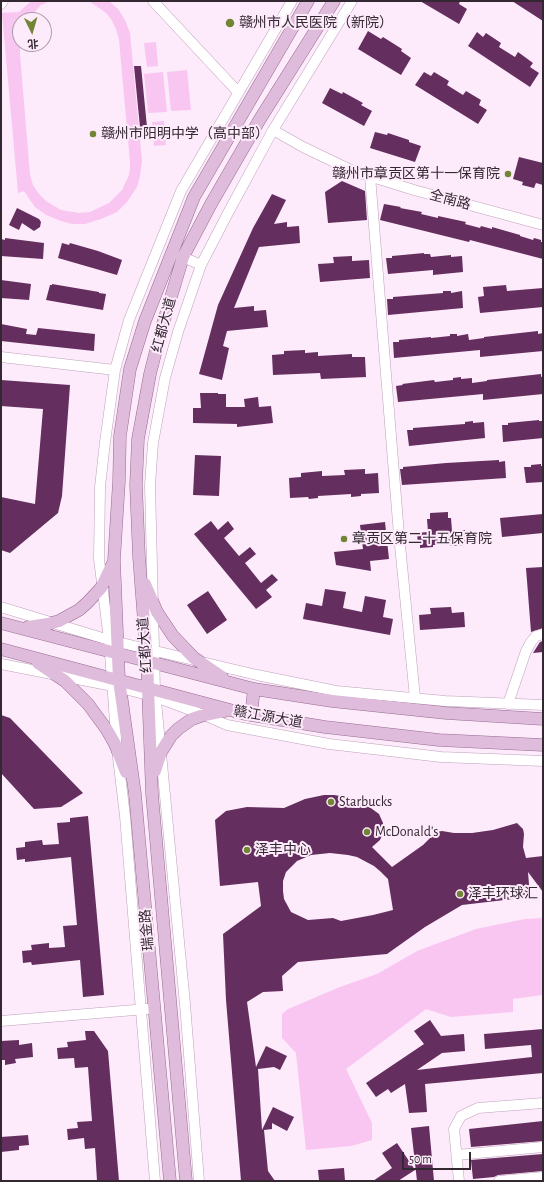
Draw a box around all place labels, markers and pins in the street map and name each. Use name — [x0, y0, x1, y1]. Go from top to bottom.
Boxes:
place label: 赣州市人民医院（新院） — [239, 15, 393, 31]
marker: 赣州市人民医院（新院） — [224, 17, 236, 29]
place label: 赣州市阳明中学（高中部） — [101, 126, 269, 142]
marker: 赣州市阳明中学（高中部） — [88, 129, 98, 139]
place label: 赣州市章贡区第十一保育院 — [332, 166, 500, 182]
marker: 赣州市章贡区第十一保育院 — [503, 169, 513, 179]
place label: 章贡区第二十五保育院 — [352, 531, 492, 547]
marker: 章贡区第二十五保育院 — [339, 534, 349, 544]
place label: Starbucks — [339, 794, 392, 810]
marker: Starbucks — [326, 797, 336, 807]
place label: McDonald's — [375, 824, 438, 840]
marker: McDonald's — [362, 827, 372, 837]
place label: 泽丰中心 — [255, 842, 311, 858]
marker: 泽丰中心 — [242, 845, 252, 855]
place label: 泽丰环球汇 — [468, 886, 538, 902]
marker: 泽丰环球汇 — [455, 889, 465, 899]

